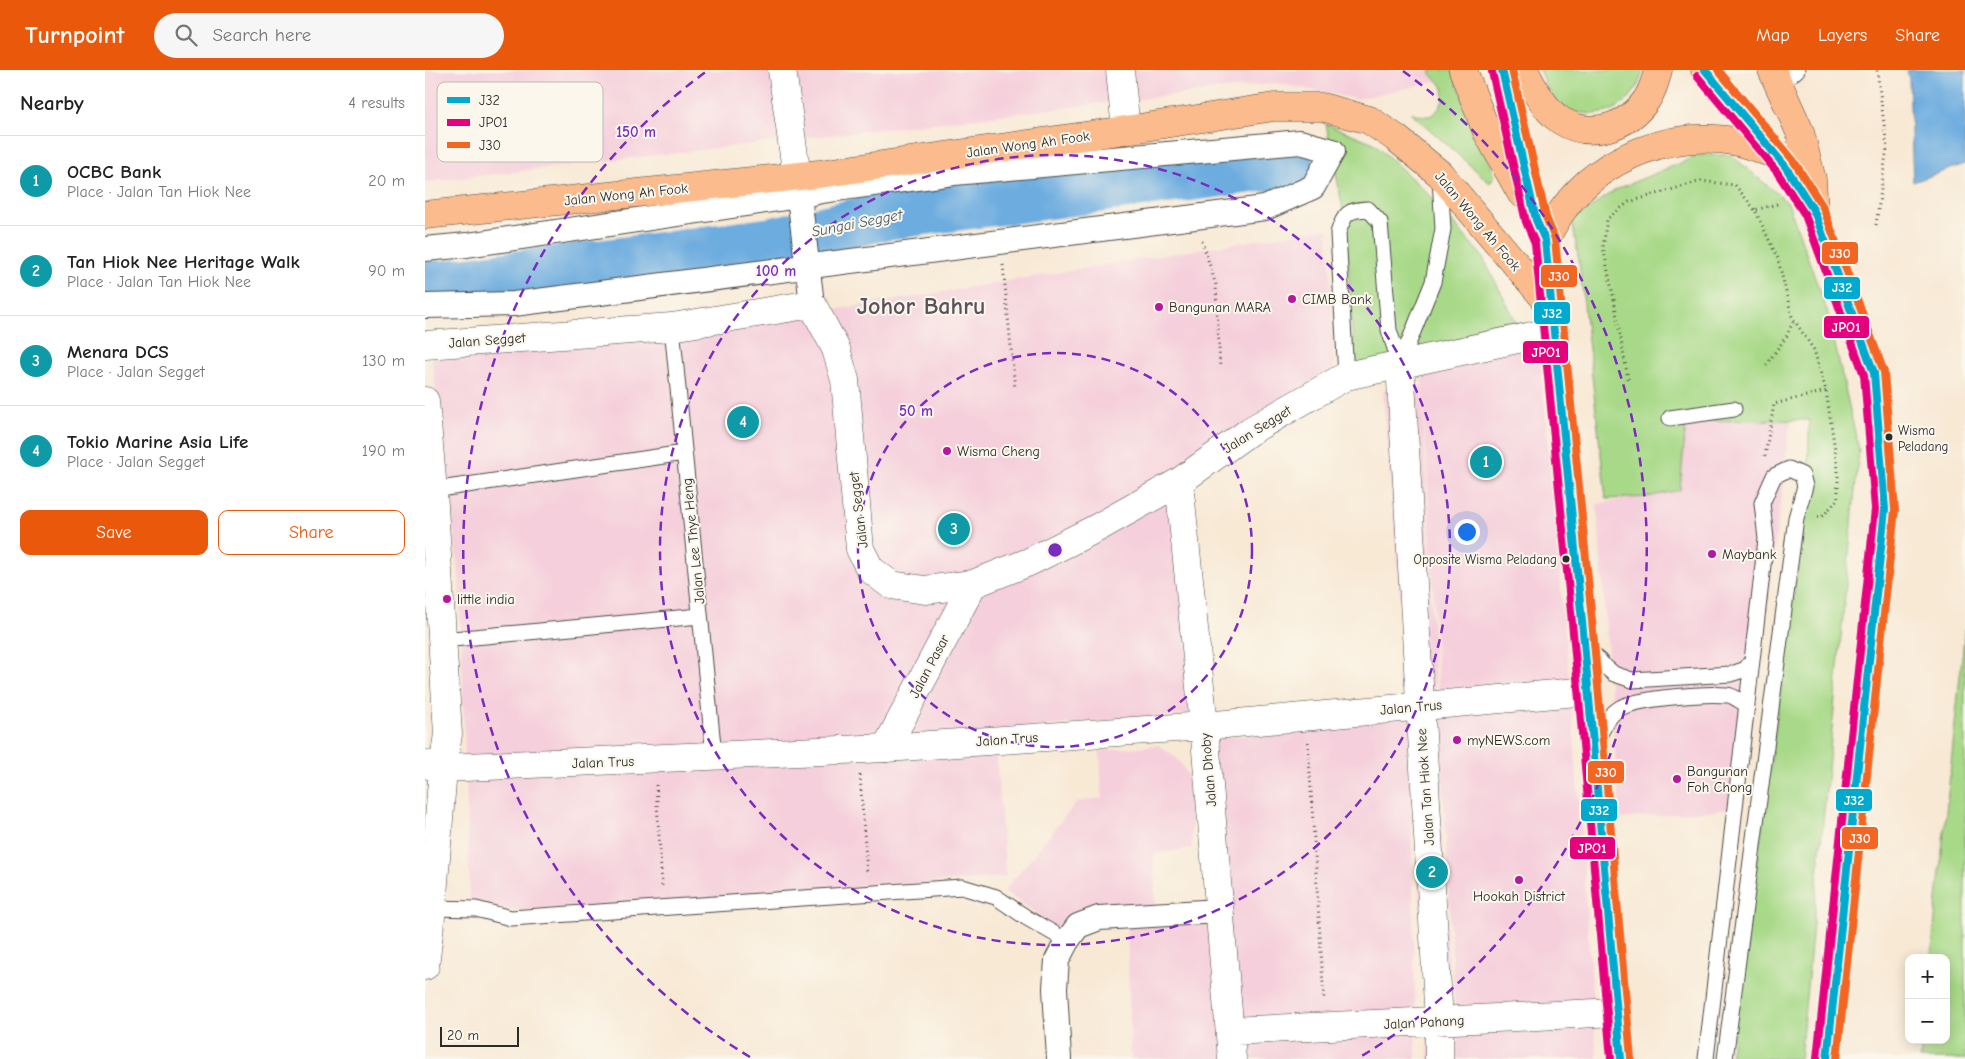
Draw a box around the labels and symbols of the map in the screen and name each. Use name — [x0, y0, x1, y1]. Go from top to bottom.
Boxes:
legend — [437, 82, 603, 162]
text: J32 — [479, 92, 500, 109]
text: JPO1 — [479, 114, 508, 131]
text: 150 m — [616, 123, 656, 141]
street label: Jalan Wong Ah Fook — [965, 127, 1091, 162]
text: J30 — [479, 137, 501, 154]
street label: Jalan Wong Ah Fook — [1431, 168, 1524, 275]
street label: Jalan Wong Ah Fook — [563, 180, 689, 209]
water label: Sungai Segget — [810, 205, 905, 241]
line badge: J30 — [1821, 241, 1859, 265]
text: J30 — [1829, 245, 1851, 262]
text: 100 m — [756, 262, 796, 280]
line badge: J30 — [1540, 264, 1578, 288]
text: J30 — [1548, 268, 1570, 285]
line badge: J32 — [1823, 276, 1861, 300]
text: J32 — [1832, 279, 1852, 296]
place label: CIMB Bank — [1302, 291, 1372, 308]
district label: Johor Bahru — [857, 292, 985, 320]
marker: CIMB Bank — [1286, 293, 1298, 305]
place label: Bangunan MARA — [1169, 299, 1271, 316]
marker: Bangunan MARA — [1153, 301, 1165, 313]
line badge: J32 — [1533, 301, 1571, 325]
text: J32 — [1542, 305, 1562, 322]
line badge: JPO1 — [1823, 315, 1870, 339]
text: JPO1 — [1832, 319, 1860, 336]
street label: Jalan Segget — [448, 329, 527, 352]
line badge: JPO1 — [1522, 340, 1569, 364]
text: JPO1 — [1532, 344, 1560, 361]
street label: Jalan Segget — [1220, 401, 1295, 457]
text: 50 m — [899, 402, 933, 420]
pin: 4 — [727, 403, 759, 441]
place label: Wisma Peladang — [1898, 423, 1948, 454]
marker: Wisma Peladang — [1884, 432, 1894, 442]
place label: Wisma Cheng — [957, 443, 1040, 460]
pin: 1 — [1470, 443, 1502, 481]
marker: Wisma Cheng — [941, 445, 953, 457]
street label: Jalan Segget — [845, 470, 872, 549]
street label: Jalan Lee Thye Heng — [678, 477, 709, 605]
pin: 3 — [938, 510, 970, 548]
your location — [1454, 519, 1480, 545]
centre of rings — [1046, 541, 1064, 559]
place label: Maybank — [1722, 546, 1777, 563]
marker: Maybank — [1706, 548, 1718, 560]
place label: Opposite Wisma Peladang — [1414, 552, 1557, 567]
marker: Opposite Wisma Peladang — [1561, 554, 1571, 564]
place label: little india — [457, 591, 515, 608]
marker: little india — [441, 593, 453, 605]
street label: Jalan Pasar — [906, 631, 953, 701]
street label: Jalan Trus — [1379, 696, 1443, 719]
street label: Jalan Tan Hiok Nee — [1413, 728, 1438, 846]
street label: Jalan Trus — [975, 729, 1039, 750]
street label: Jalan Dhoby — [1197, 732, 1220, 807]
place label: myNEWS.com — [1467, 732, 1550, 749]
marker: myNEWS.com — [1451, 734, 1463, 746]
street label: Jalan Trus — [572, 753, 635, 772]
line badge: J30 — [1587, 760, 1625, 784]
place label: Bangunan Foh Chong — [1687, 763, 1753, 796]
text: J30 — [1595, 764, 1617, 781]
marker: Bangunan Foh Chong — [1671, 773, 1683, 785]
line badge: J32 — [1835, 788, 1873, 812]
text: J32 — [1844, 792, 1864, 809]
line badge: J32 — [1580, 798, 1618, 822]
text: J32 — [1589, 802, 1609, 819]
line badge: J30 — [1841, 826, 1879, 850]
text: J30 — [1849, 830, 1871, 847]
line badge: JPO1 — [1569, 836, 1616, 860]
text: JPO1 — [1578, 840, 1606, 857]
pin: 2 — [1416, 853, 1448, 891]
marker: Hookah District — [1513, 874, 1525, 886]
place label: Hookah District — [1473, 888, 1566, 905]
street label: Jalan Pahang — [1383, 1012, 1465, 1033]
scale bar — [440, 1024, 519, 1047]

